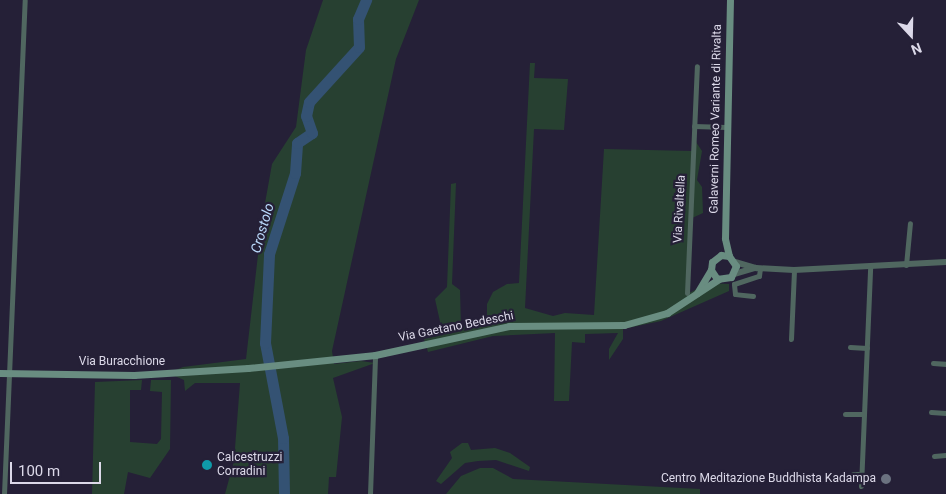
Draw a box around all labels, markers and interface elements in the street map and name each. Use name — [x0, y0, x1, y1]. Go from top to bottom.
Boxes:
north arrow — [886, 10, 936, 60]
street label: Galaverni Romeo Variante di Rivalta — [707, 24, 725, 214]
text: N — [909, 40, 924, 58]
street label: Via Rivaltella — [671, 175, 689, 243]
water label: Crostolo — [247, 201, 277, 255]
street label: Via Gaetano Bedeschi — [397, 309, 515, 345]
street label: Via Buracchione — [79, 355, 165, 369]
place label: Calcestruzzi Corradini — [217, 451, 283, 479]
scale bar — [12, 452, 104, 484]
marker: Calcestruzzi Corradini — [201, 459, 213, 471]
text: 100 m — [18, 462, 60, 480]
place label: Centro Meditazione Buddhista Kadampa — [661, 472, 876, 486]
marker: Centro Meditazione Buddhista Kadampa — [880, 473, 892, 485]

